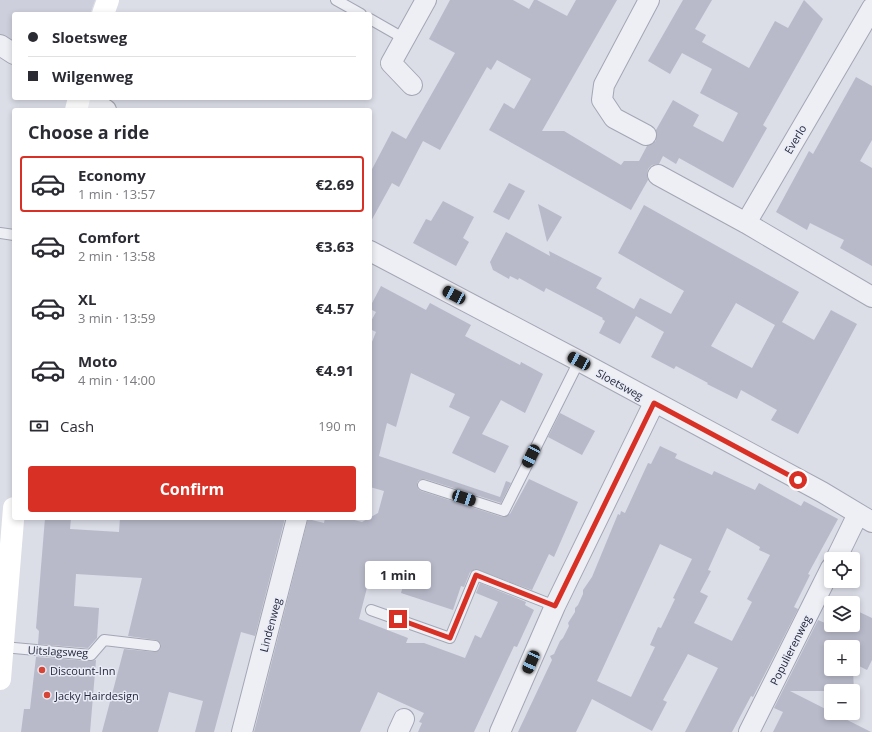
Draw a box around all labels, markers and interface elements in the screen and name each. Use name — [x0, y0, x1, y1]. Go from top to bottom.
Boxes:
text: Sloetsweg — [52, 27, 127, 47]
text: Wilgenweg — [52, 66, 133, 86]
text: Choose a ride — [28, 120, 149, 144]
street label: Everlo — [780, 121, 810, 156]
text: Economy — [78, 165, 146, 185]
icon: car — [30, 166, 66, 202]
text: €2.69 — [315, 174, 354, 194]
text: 1 min · 13:57 — [78, 185, 155, 203]
text: Comfort — [78, 227, 140, 247]
icon: car — [30, 228, 66, 264]
text: €3.63 — [315, 236, 354, 256]
text: 2 min · 13:58 — [78, 247, 155, 265]
car — [441, 284, 467, 306]
text: XL — [78, 289, 96, 309]
icon: car — [30, 290, 66, 326]
text: €4.57 — [315, 298, 354, 318]
text: 3 min · 13:59 — [78, 309, 155, 327]
car — [566, 350, 592, 372]
text: Moto — [78, 351, 117, 371]
icon: car — [30, 352, 66, 388]
text: €4.91 — [315, 360, 354, 380]
street label: Sloetsweg — [594, 365, 646, 403]
text: 4 min · 14:00 — [78, 371, 155, 389]
icon: cash — [28, 415, 50, 437]
text: Cash — [60, 416, 94, 436]
text: 190 m — [318, 417, 356, 435]
car — [520, 443, 542, 469]
button: Confirm — [28, 466, 356, 512]
route start — [789, 471, 807, 489]
car — [451, 489, 477, 507]
map controls — [824, 552, 860, 720]
button: locate — [824, 552, 860, 588]
callout: 1 min — [365, 561, 431, 589]
text: 1 min — [380, 566, 416, 584]
street label: Lindenweg — [256, 596, 284, 654]
button: layers — [824, 596, 860, 632]
route end — [389, 610, 407, 628]
street label: Populierenweg — [766, 612, 814, 688]
button: + — [824, 640, 860, 676]
street label: Uitslagsweg — [27, 642, 89, 660]
car — [521, 649, 541, 675]
place label: Discount-Inn — [50, 663, 115, 678]
marker: Discount-Inn — [37, 665, 47, 675]
button: − — [824, 684, 860, 720]
place label: Jacky Hairdesign — [54, 688, 139, 703]
marker: Jacky Hairdesign — [42, 690, 52, 700]

